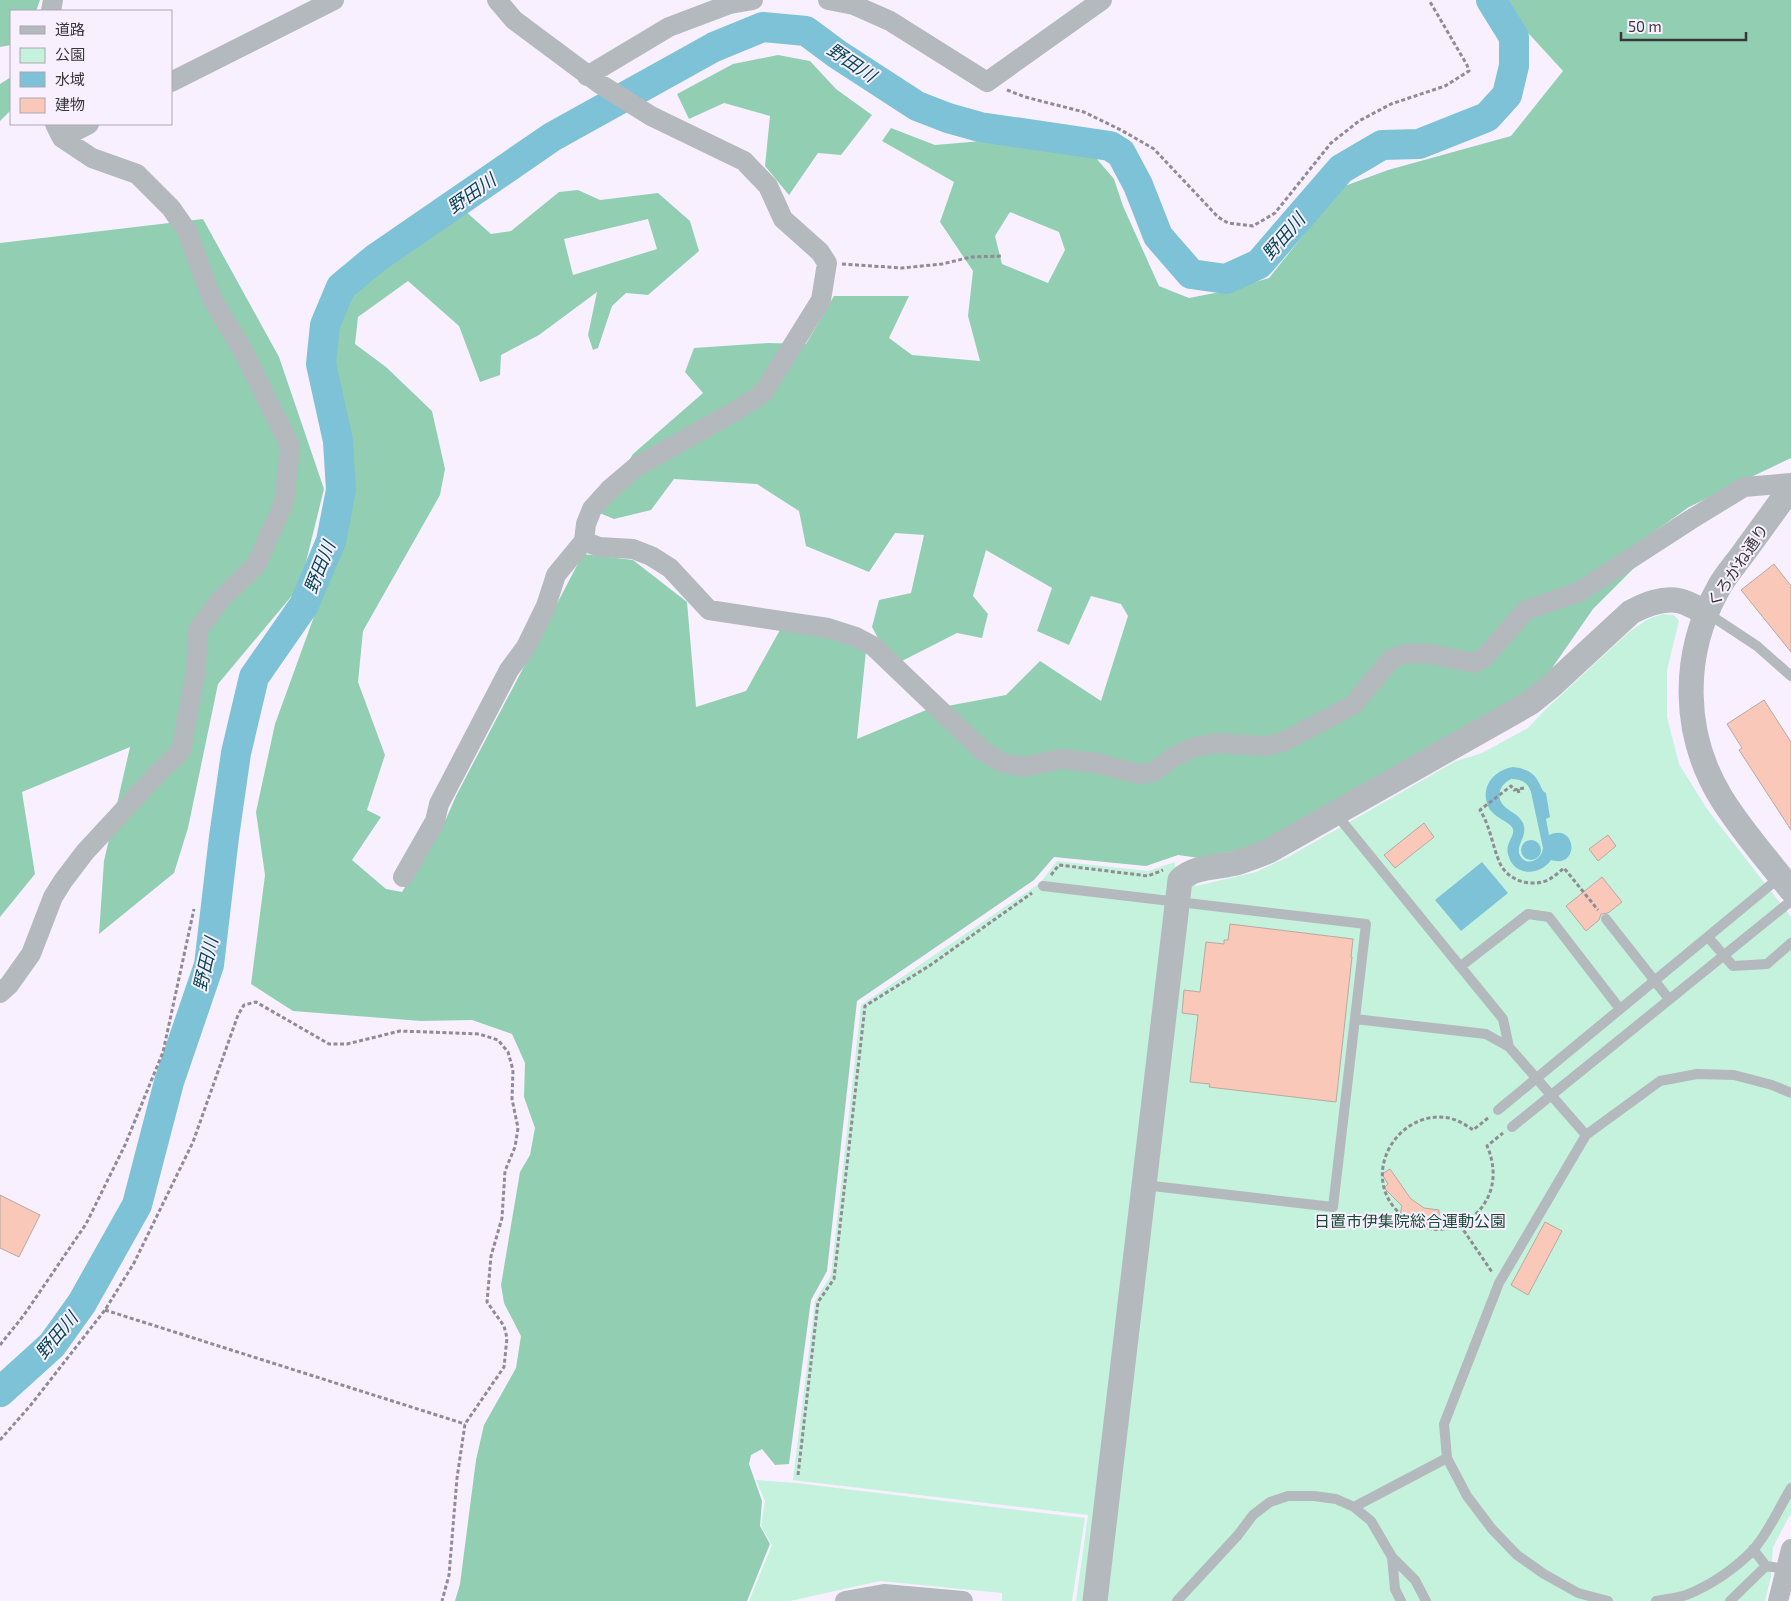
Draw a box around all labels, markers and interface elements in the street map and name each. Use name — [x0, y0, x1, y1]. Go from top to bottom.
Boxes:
legend — [10, 10, 172, 125]
scale bar — [1621, 10, 1746, 42]
text: 50 m — [1628, 17, 1662, 35]
text: 道路 — [55, 20, 85, 38]
water label: 野田川 — [823, 38, 882, 87]
text: 公園 — [55, 45, 85, 63]
text: 水域 — [55, 70, 85, 88]
text: 建物 — [55, 95, 85, 113]
water label: 野田川 — [443, 167, 501, 217]
water label: 野田川 — [1257, 207, 1310, 264]
street label: くろがね通り — [1702, 520, 1772, 610]
water label: 野田川 — [299, 536, 340, 596]
water label: 野田川 — [188, 933, 222, 993]
park label: 日置市伊集院総合運動公園 — [1314, 1211, 1506, 1230]
water label: 野田川 — [30, 1306, 83, 1363]

